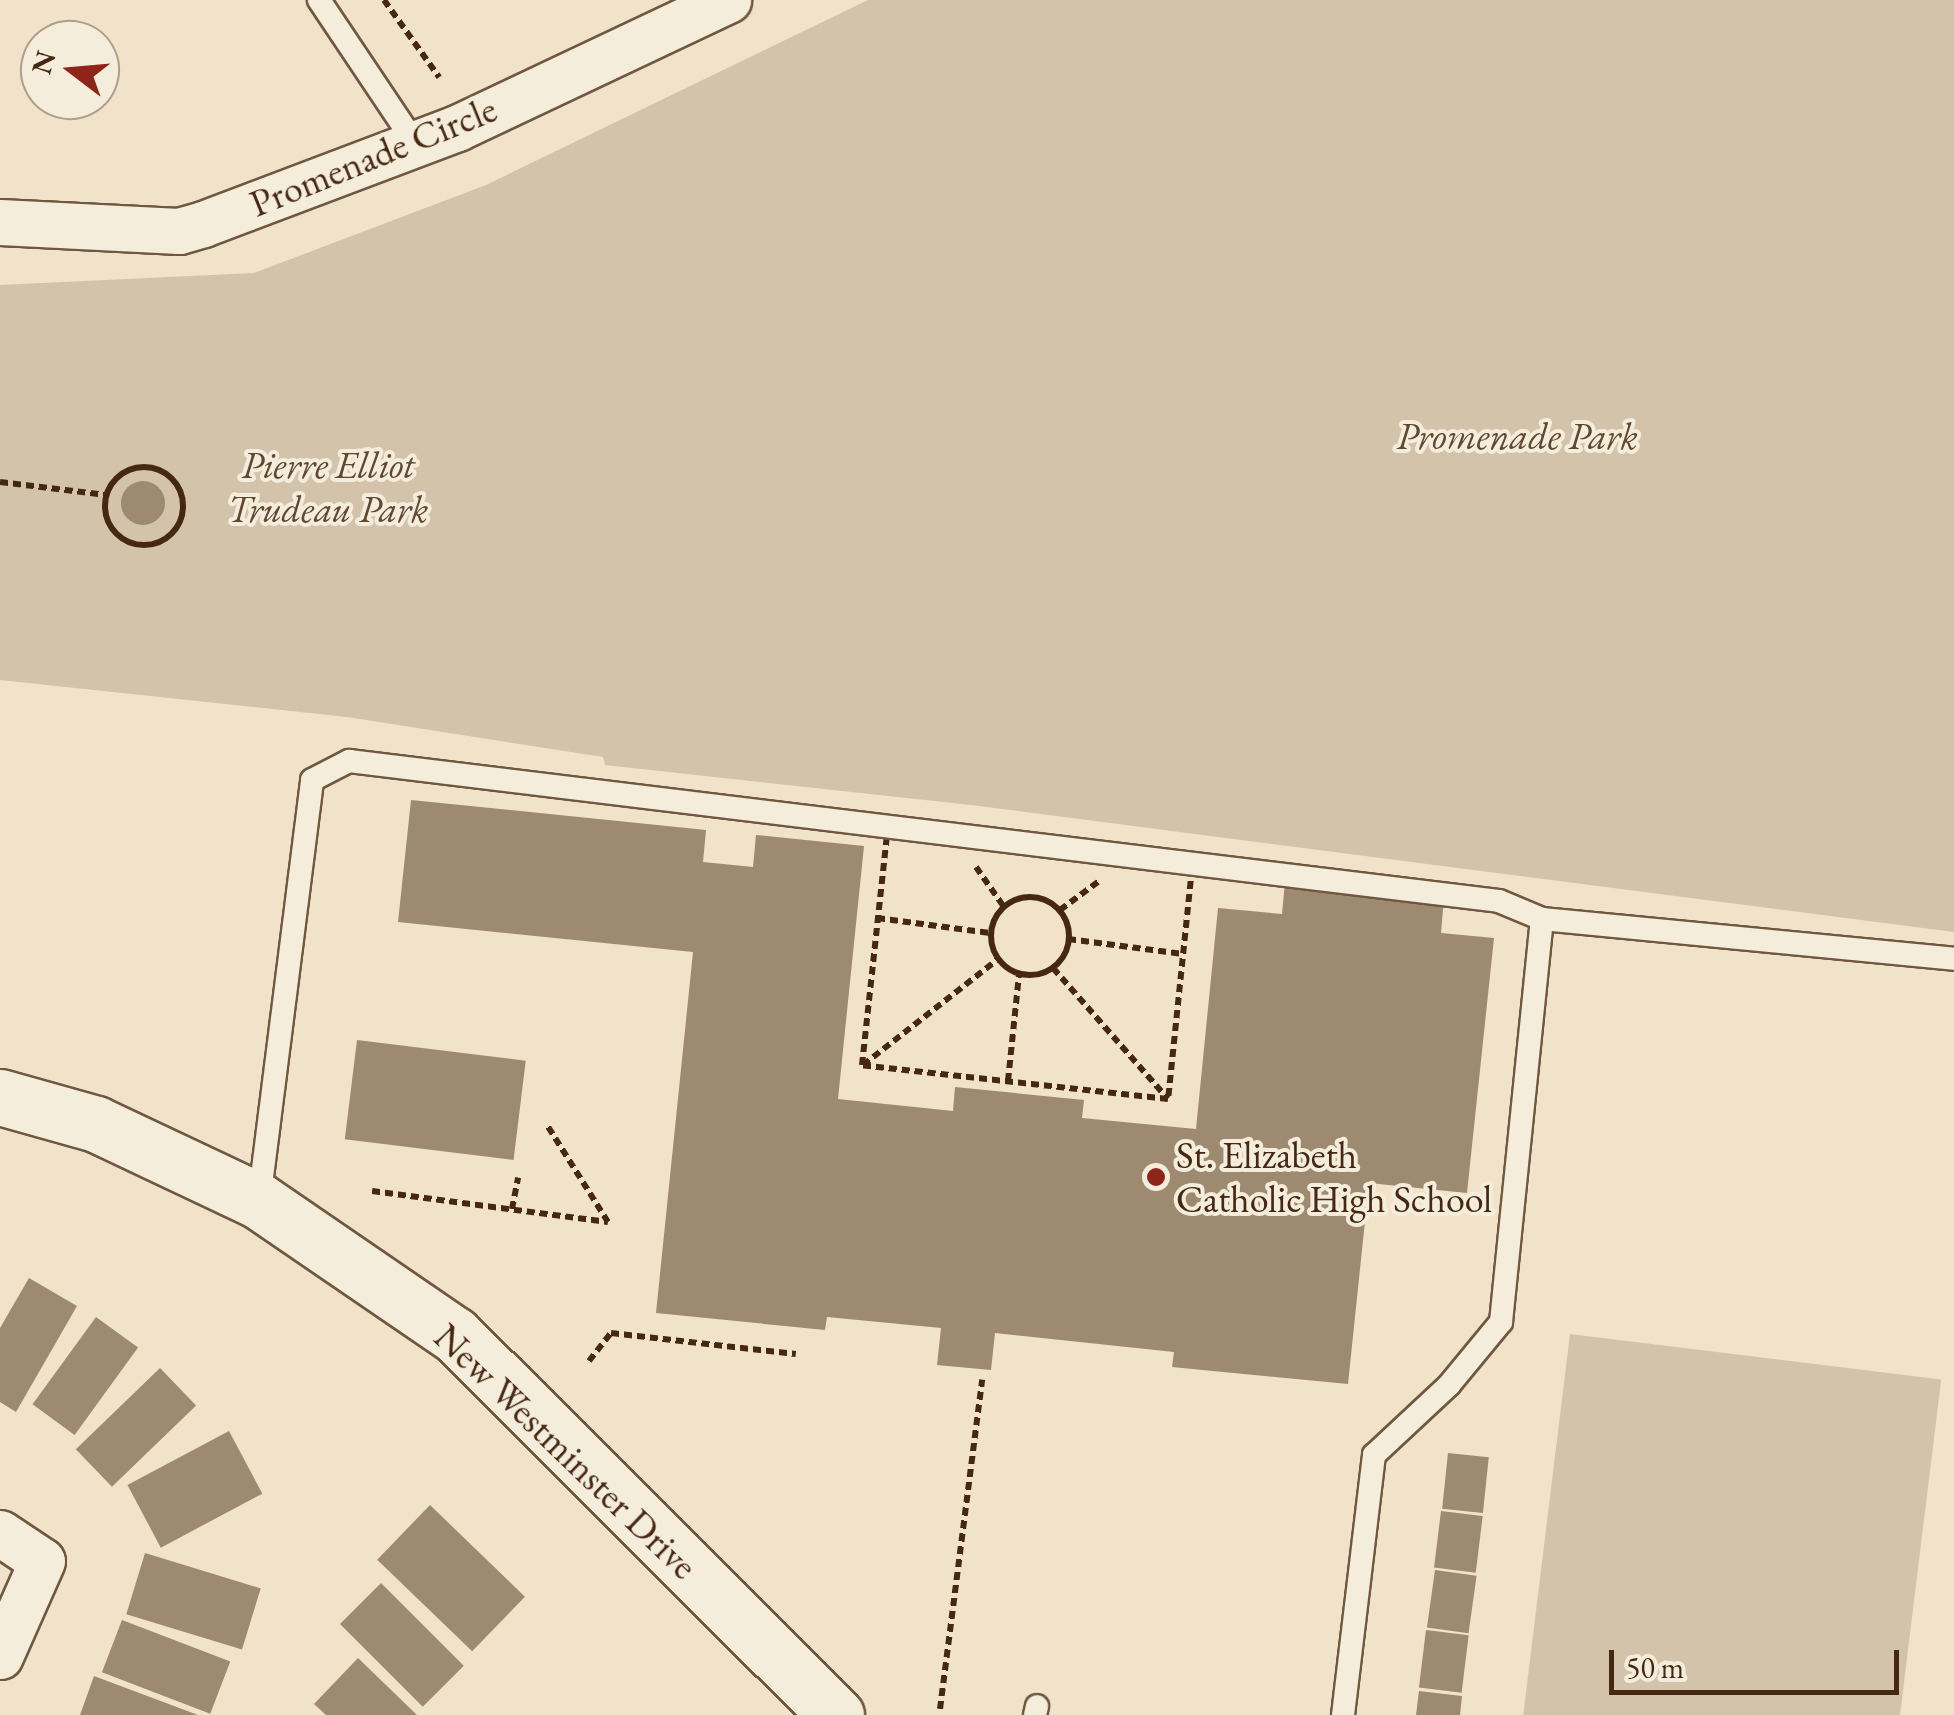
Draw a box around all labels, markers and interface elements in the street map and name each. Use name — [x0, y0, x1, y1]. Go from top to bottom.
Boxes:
north arrow — [20, 20, 120, 120]
text: N — [23, 46, 64, 78]
street label: Promenade Circle — [243, 86, 503, 226]
park label: Promenade Park — [1396, 413, 1638, 459]
park label: Pierre Elliot Trudeau Park — [228, 442, 428, 532]
place label: St. Elizabeth Catholic High School — [1176, 1132, 1492, 1222]
marker: St. Elizabeth Catholic High School — [1145, 1166, 1167, 1188]
street label: New Westminster Drive — [425, 1314, 707, 1588]
scale bar — [1614, 1630, 1904, 1692]
text: 50 m — [1626, 1648, 1684, 1687]

